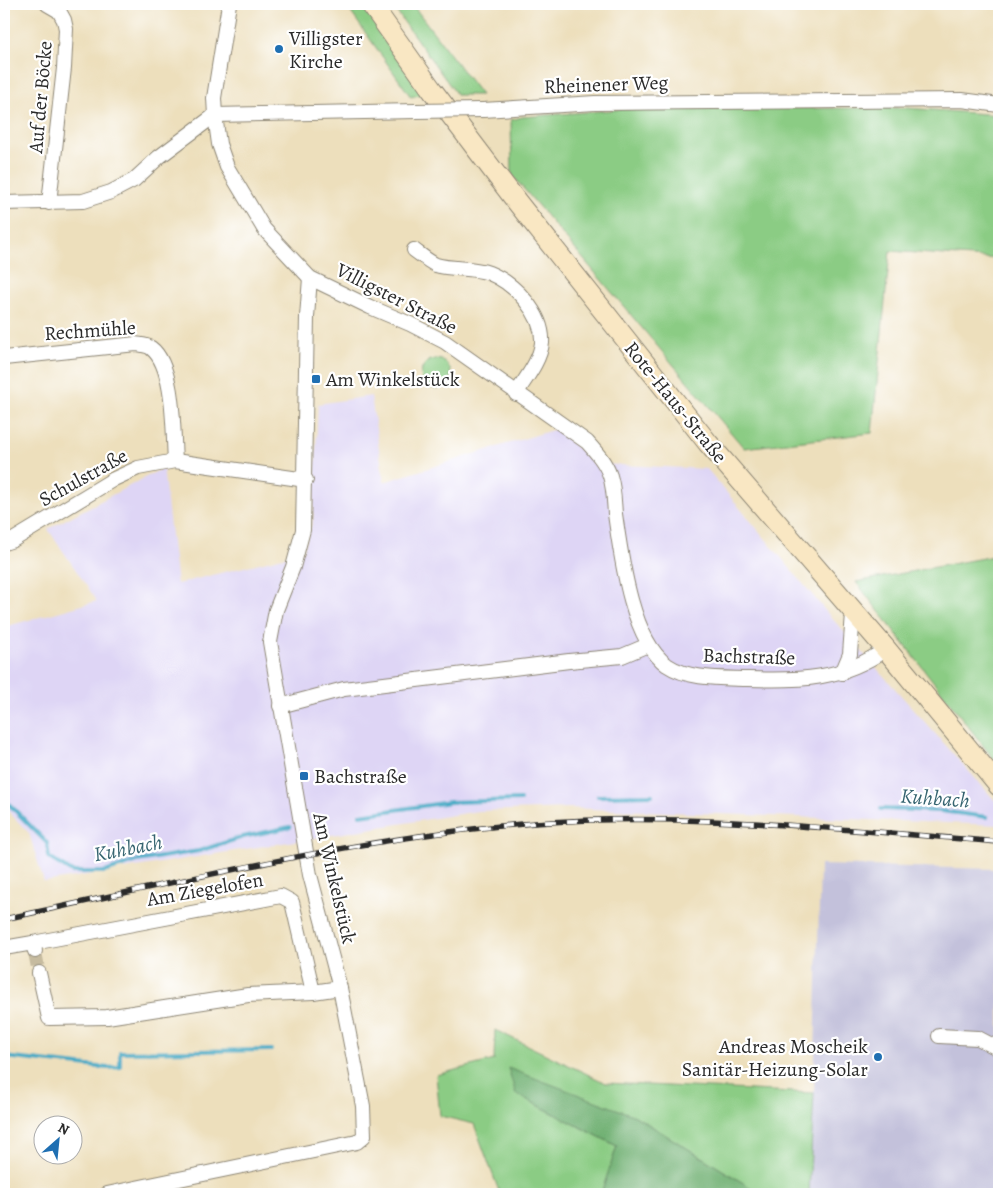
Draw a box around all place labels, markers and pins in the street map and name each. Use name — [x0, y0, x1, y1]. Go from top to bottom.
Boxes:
place label: Villigster Kirche — [288, 25, 363, 75]
marker: Villigster Kirche — [273, 43, 285, 55]
place label: Am Winkelstück — [325, 366, 460, 393]
marker: Am Winkelstück — [310, 373, 322, 385]
place label: Bachstraße — [314, 763, 407, 790]
marker: Bachstraße — [298, 770, 310, 782]
place label: Andreas Moscheik Sanitär-Heizung-Solar — [682, 1033, 868, 1083]
marker: Andreas Moscheik Sanitär-Heizung-Solar — [872, 1051, 884, 1063]

